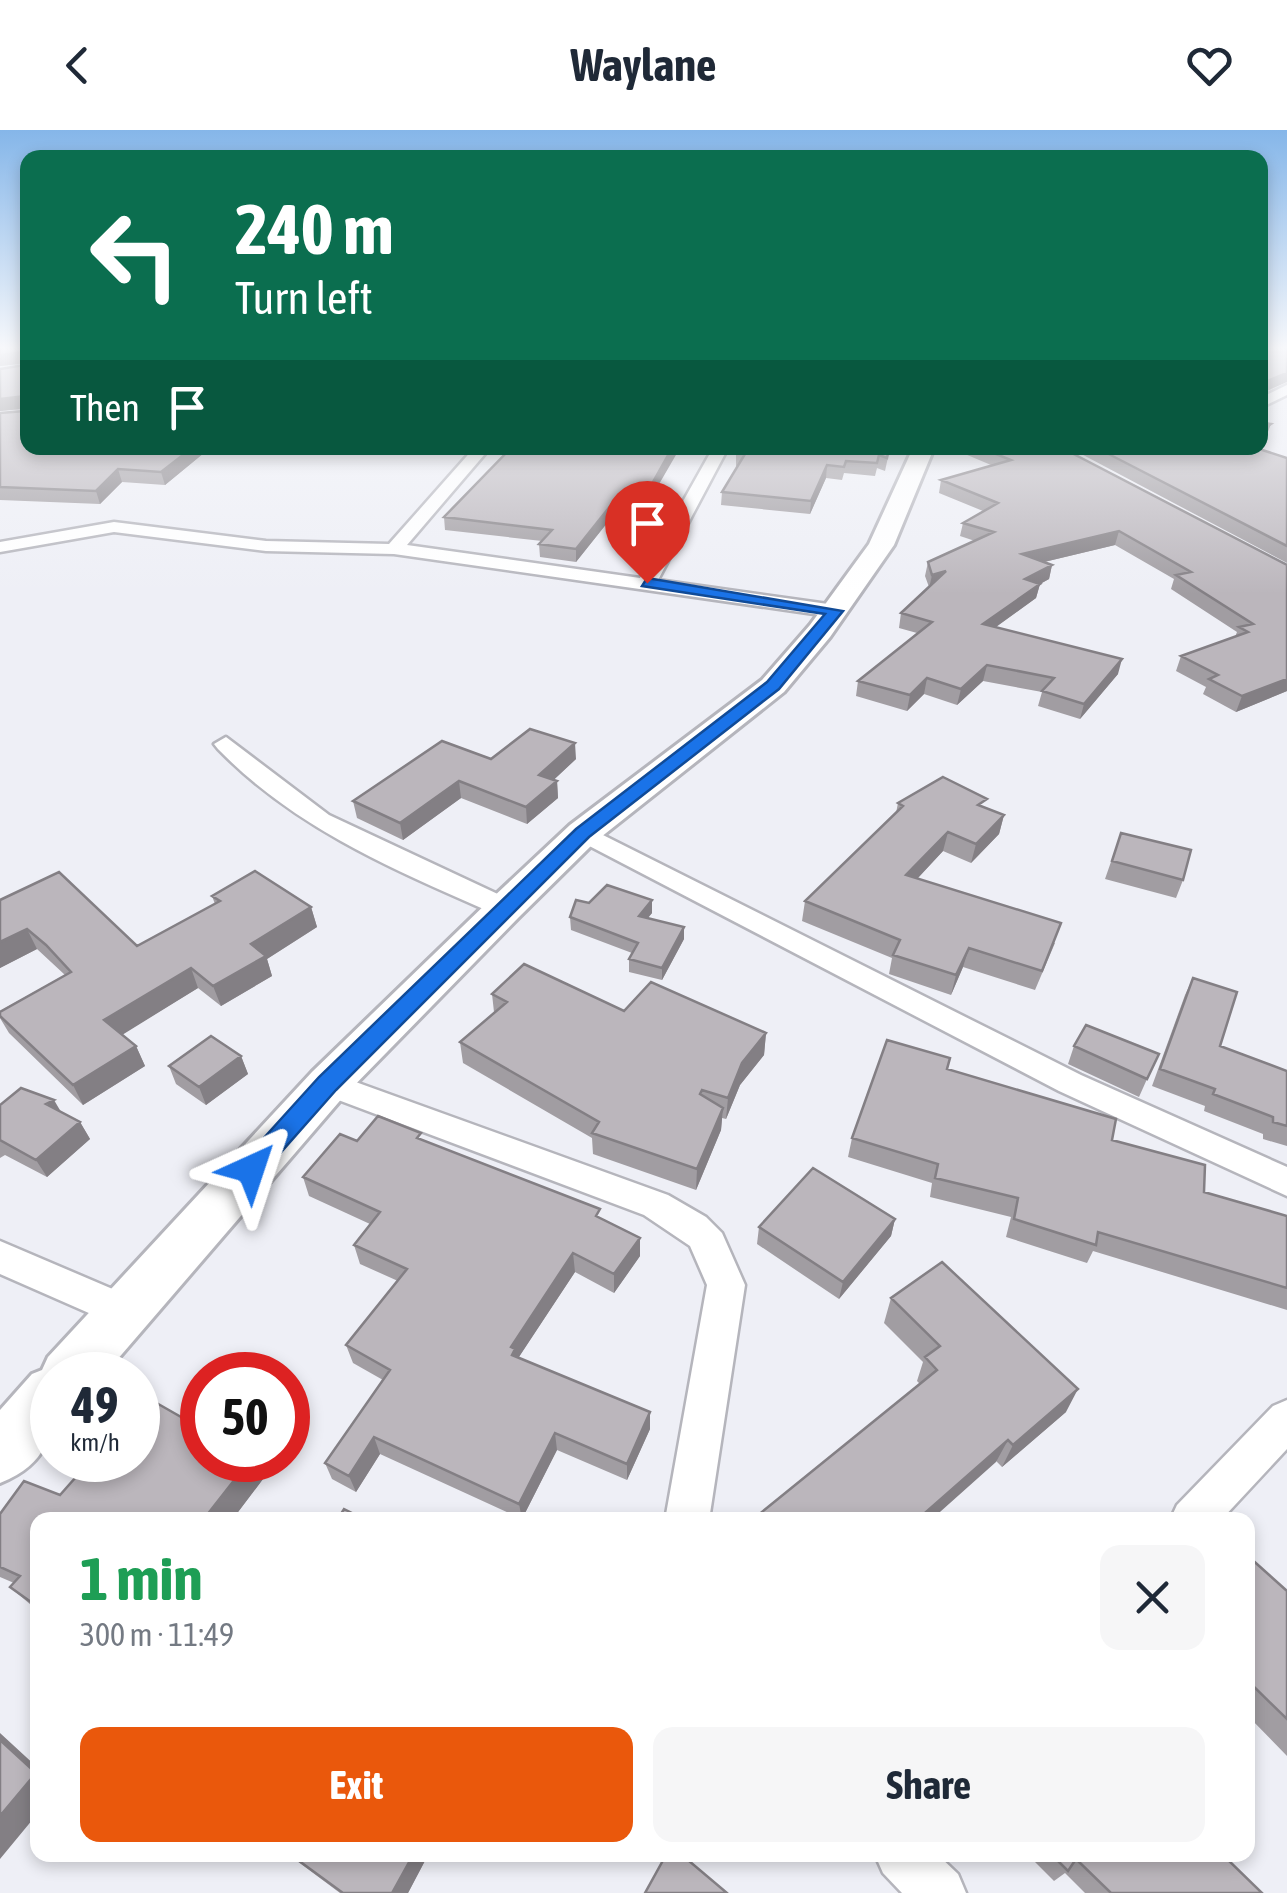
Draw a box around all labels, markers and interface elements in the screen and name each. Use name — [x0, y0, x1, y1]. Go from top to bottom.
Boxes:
icon: back — [50, 38, 105, 93]
icon: heart — [1182, 38, 1237, 93]
text: Waylane — [571, 39, 716, 91]
text: 240 m — [235, 189, 394, 269]
icon: left — [70, 190, 200, 320]
text: Turn left — [235, 272, 373, 324]
icon: arrive — [160, 380, 215, 435]
text: Then — [70, 386, 140, 429]
pin — [605, 481, 690, 584]
icon: arrive — [620, 496, 675, 551]
position arrow — [199, 1117, 303, 1221]
speed limit sign: 50 — [180, 1352, 310, 1482]
text: 49 — [71, 1376, 118, 1434]
text: km/h — [70, 1428, 120, 1456]
text: 1 min — [80, 1544, 203, 1613]
button: close — [1100, 1545, 1205, 1650]
text: 300 m · 11:49 — [80, 1616, 234, 1653]
button: Exit — [80, 1727, 633, 1842]
button: Share — [653, 1727, 1205, 1842]

